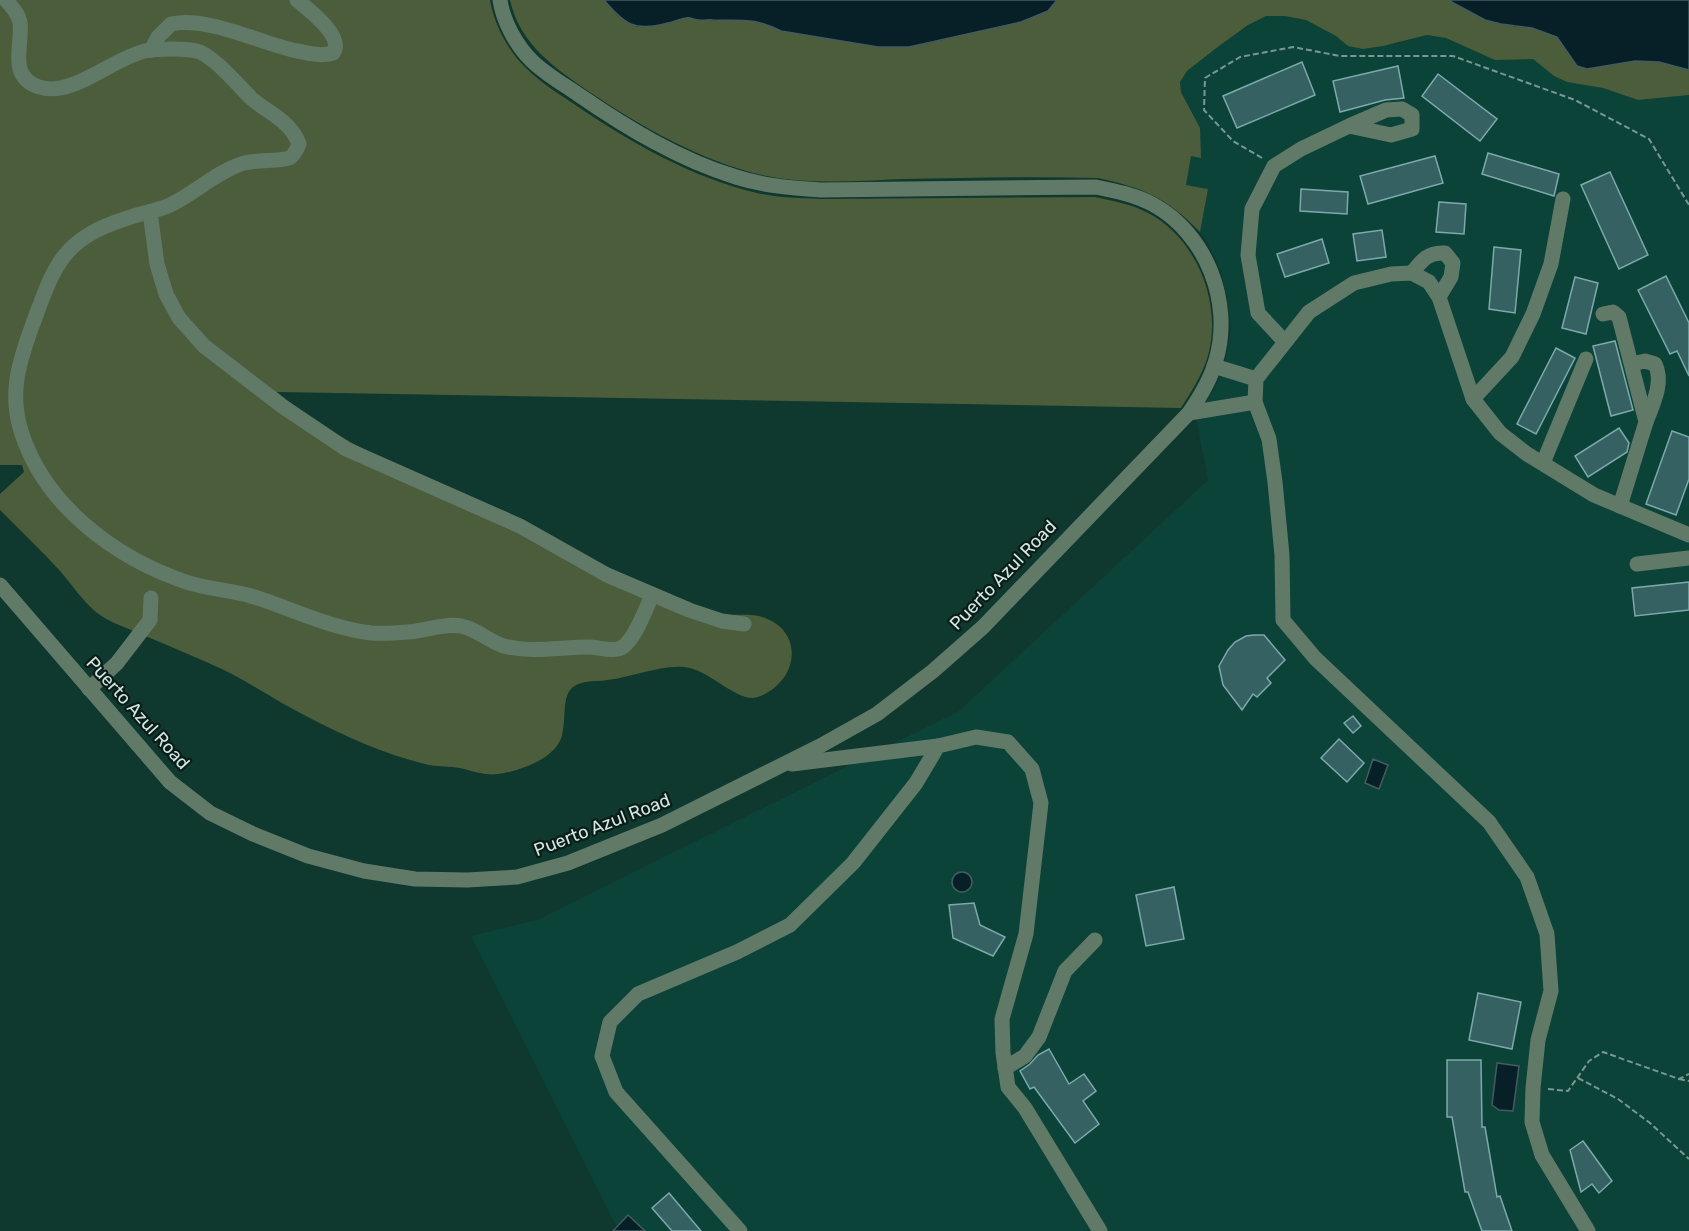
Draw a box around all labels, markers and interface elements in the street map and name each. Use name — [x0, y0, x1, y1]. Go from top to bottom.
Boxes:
street label: Puerto Azul Road — [945, 516, 1061, 634]
street label: Puerto Azul Road — [82, 652, 194, 774]
street label: Puerto Azul Road — [531, 789, 673, 861]

